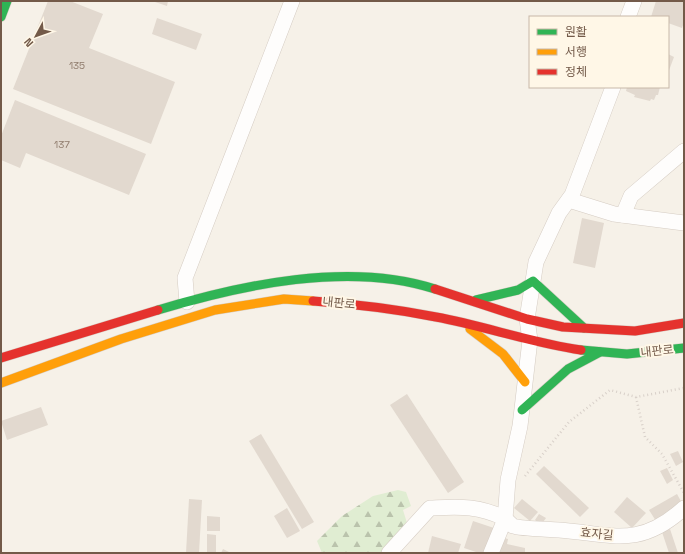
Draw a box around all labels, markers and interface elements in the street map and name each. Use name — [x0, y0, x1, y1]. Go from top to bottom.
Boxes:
north arrow — [16, 16, 56, 56]
legend — [529, 16, 669, 88]
text: 원활 — [565, 24, 587, 40]
text: N — [21, 35, 36, 50]
text: 서행 — [565, 44, 587, 60]
house number: 135 — [69, 59, 85, 72]
text: 정체 — [565, 64, 587, 80]
house number: 137 — [54, 138, 70, 151]
street label: 내판로 — [322, 293, 356, 313]
street label: 내판로 — [640, 341, 674, 361]
street label: 효자길 — [580, 524, 614, 544]

